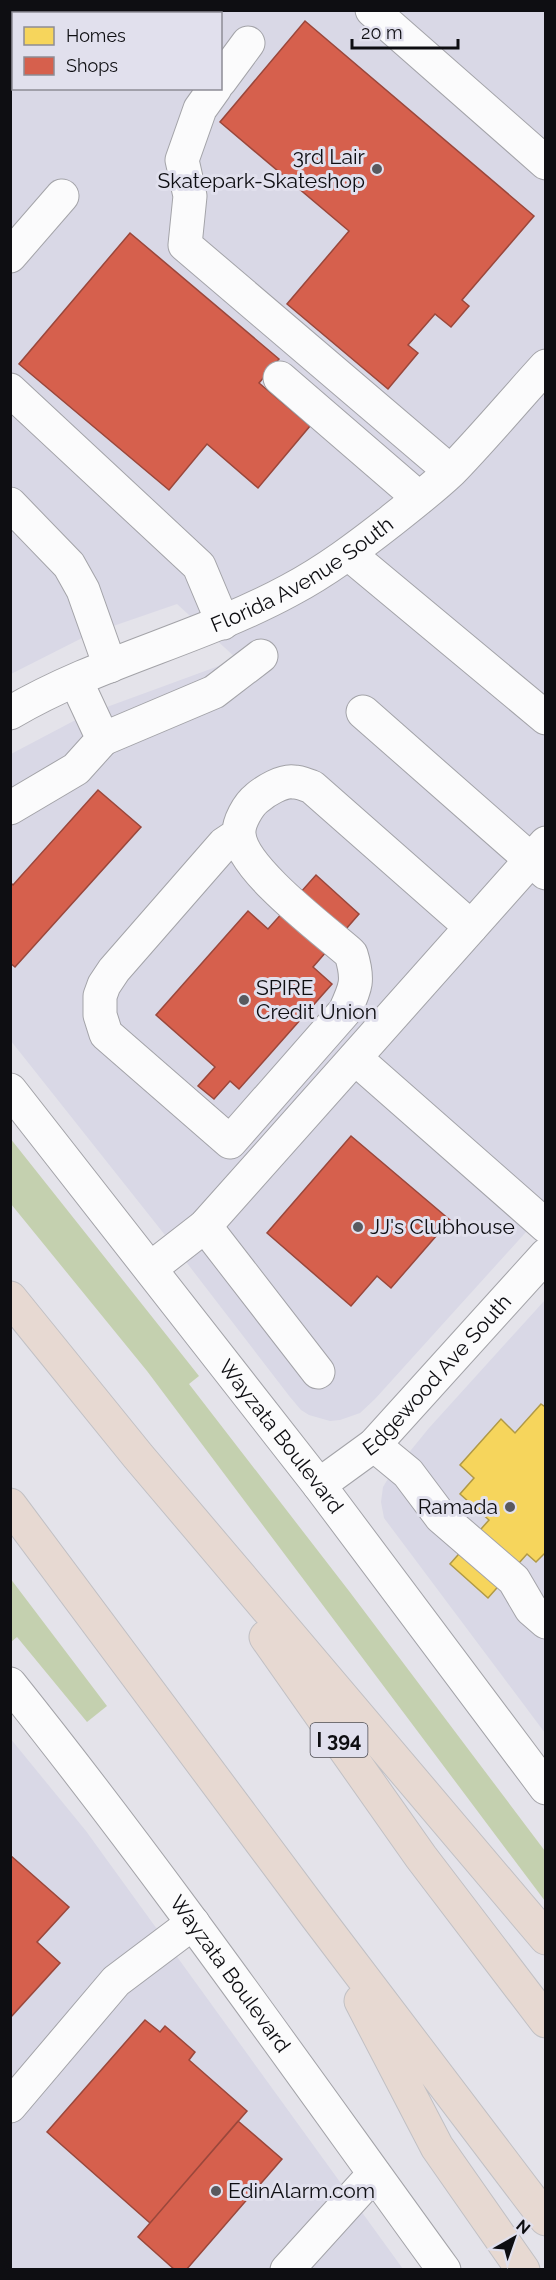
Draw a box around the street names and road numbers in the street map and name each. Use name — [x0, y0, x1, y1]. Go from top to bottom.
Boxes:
street label: Florida Avenue South — [207, 511, 398, 637]
street label: Edgewood Ave South — [358, 1289, 516, 1461]
street label: Wayzata Boulevard — [214, 1354, 349, 1518]
road number: I 394 — [310, 1723, 368, 1757]
street label: Wayzata Boulevard — [165, 1890, 296, 2057]

